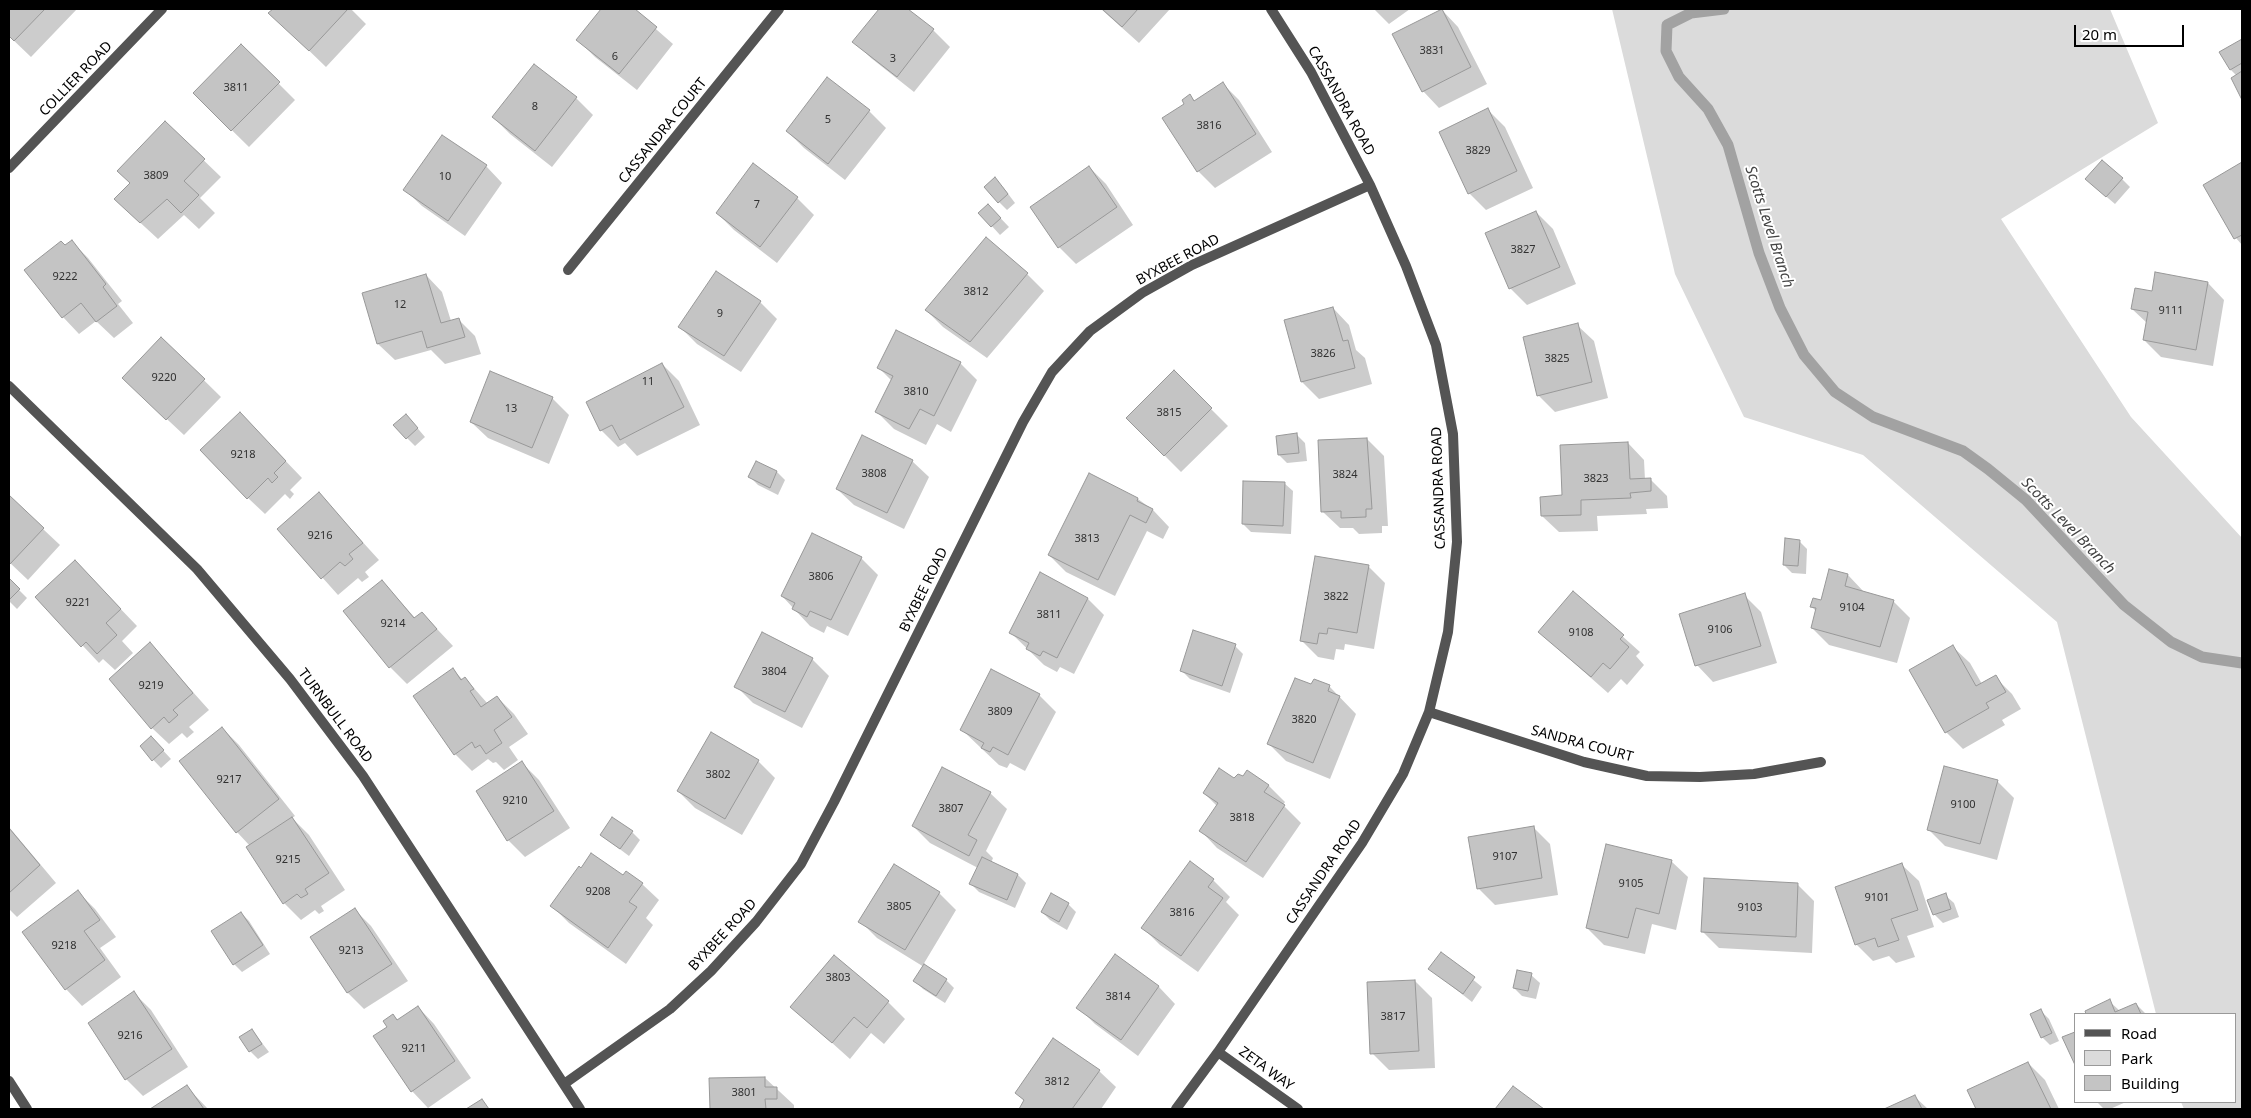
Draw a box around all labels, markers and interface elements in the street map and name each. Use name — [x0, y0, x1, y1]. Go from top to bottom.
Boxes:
scale bar — [2076, 15, 2186, 47]
text: 20 m — [2082, 24, 2117, 44]
street label: COLLIER ROAD — [36, 38, 116, 120]
street label: CASSANDRA ROAD — [1304, 43, 1378, 159]
house number: 3831 — [1419, 44, 1445, 58]
house number: 6 — [612, 50, 618, 64]
house number: 3 — [890, 52, 896, 66]
street label: CASSANDRA COURT — [615, 75, 711, 187]
house number: 3811 — [223, 81, 249, 95]
house number: 8 — [532, 100, 538, 114]
house number: 5 — [825, 113, 831, 127]
house number: 3816 — [1196, 119, 1222, 133]
house number: 3829 — [1465, 144, 1491, 158]
water label: Scotts Level Branch — [1741, 164, 1797, 290]
house number: 3809 — [143, 169, 169, 183]
house number: 10 — [439, 170, 451, 184]
house number: 7 — [754, 198, 760, 212]
street label: BYXBEE ROAD — [1133, 231, 1223, 289]
house number: 3827 — [1510, 243, 1536, 257]
house number: 9222 — [52, 270, 78, 284]
house number: 3812 — [963, 285, 989, 299]
house number: 12 — [394, 298, 406, 312]
house number: 9111 — [2158, 304, 2184, 318]
house number: 9 — [717, 307, 723, 321]
house number: 3826 — [1310, 347, 1336, 361]
house number: 3825 — [1544, 352, 1570, 366]
house number: 9220 — [151, 371, 177, 385]
house number: 11 — [642, 375, 654, 389]
house number: 3810 — [903, 385, 929, 399]
house number: 13 — [505, 402, 517, 416]
house number: 3815 — [1156, 406, 1182, 420]
street label: CASSANDRA ROAD — [1428, 426, 1450, 550]
house number: 9218 — [230, 448, 256, 462]
house number: 3808 — [861, 467, 887, 481]
house number: 3824 — [1332, 468, 1358, 482]
house number: 3823 — [1583, 472, 1609, 486]
water label: Scotts Level Branch — [2017, 474, 2119, 578]
house number: 9216 — [307, 529, 333, 543]
house number: 3813 — [1074, 532, 1100, 546]
street label: BYXBEE ROAD — [896, 545, 952, 635]
house number: 3806 — [808, 570, 834, 584]
house number: 3822 — [1323, 590, 1349, 604]
house number: 9221 — [65, 596, 91, 610]
house number: 9104 — [1839, 601, 1865, 615]
house number: 3811 — [1036, 608, 1062, 622]
house number: 9214 — [380, 617, 406, 631]
house number: 9106 — [1707, 623, 1733, 637]
house number: 9108 — [1568, 626, 1594, 640]
house number: 3804 — [761, 665, 787, 679]
street label: TURNBULL ROAD — [294, 666, 376, 766]
house number: 9219 — [138, 679, 164, 693]
house number: 3809 — [987, 705, 1013, 719]
house number: 3820 — [1291, 713, 1317, 727]
street label: SANDRA COURT — [1529, 722, 1635, 766]
house number: 3802 — [705, 768, 731, 782]
house number: 9217 — [216, 773, 242, 787]
house number: 9210 — [502, 794, 528, 808]
house number: 9100 — [1950, 798, 1976, 812]
house number: 3807 — [938, 802, 964, 816]
house number: 3818 — [1229, 811, 1255, 825]
street label: CASSANDRA ROAD — [1283, 816, 1365, 928]
house number: 9107 — [1492, 850, 1518, 864]
house number: 9215 — [275, 853, 301, 867]
house number: 9105 — [1618, 877, 1644, 891]
house number: 9208 — [585, 885, 611, 899]
house number: 9101 — [1864, 891, 1890, 905]
street label: BYXBEE ROAD — [685, 896, 761, 974]
house number: 3805 — [886, 900, 912, 914]
house number: 9103 — [1737, 901, 1763, 915]
house number: 3816 — [1169, 906, 1195, 920]
house number: 9218 — [51, 939, 77, 953]
house number: 9213 — [338, 944, 364, 958]
house number: 3803 — [825, 971, 851, 985]
house number: 3814 — [1105, 990, 1131, 1004]
house number: 3817 — [1380, 1010, 1406, 1024]
legend — [2074, 1013, 2236, 1103]
text: Road — [2121, 1023, 2157, 1043]
house number: 9216 — [117, 1029, 143, 1043]
house number: 9211 — [401, 1042, 427, 1056]
street label: ZETA WAY — [1235, 1043, 1297, 1095]
text: Park — [2121, 1048, 2153, 1068]
text: Building — [2121, 1073, 2179, 1093]
house number: 3812 — [1044, 1075, 1070, 1089]
house number: 3801 — [731, 1086, 757, 1100]

